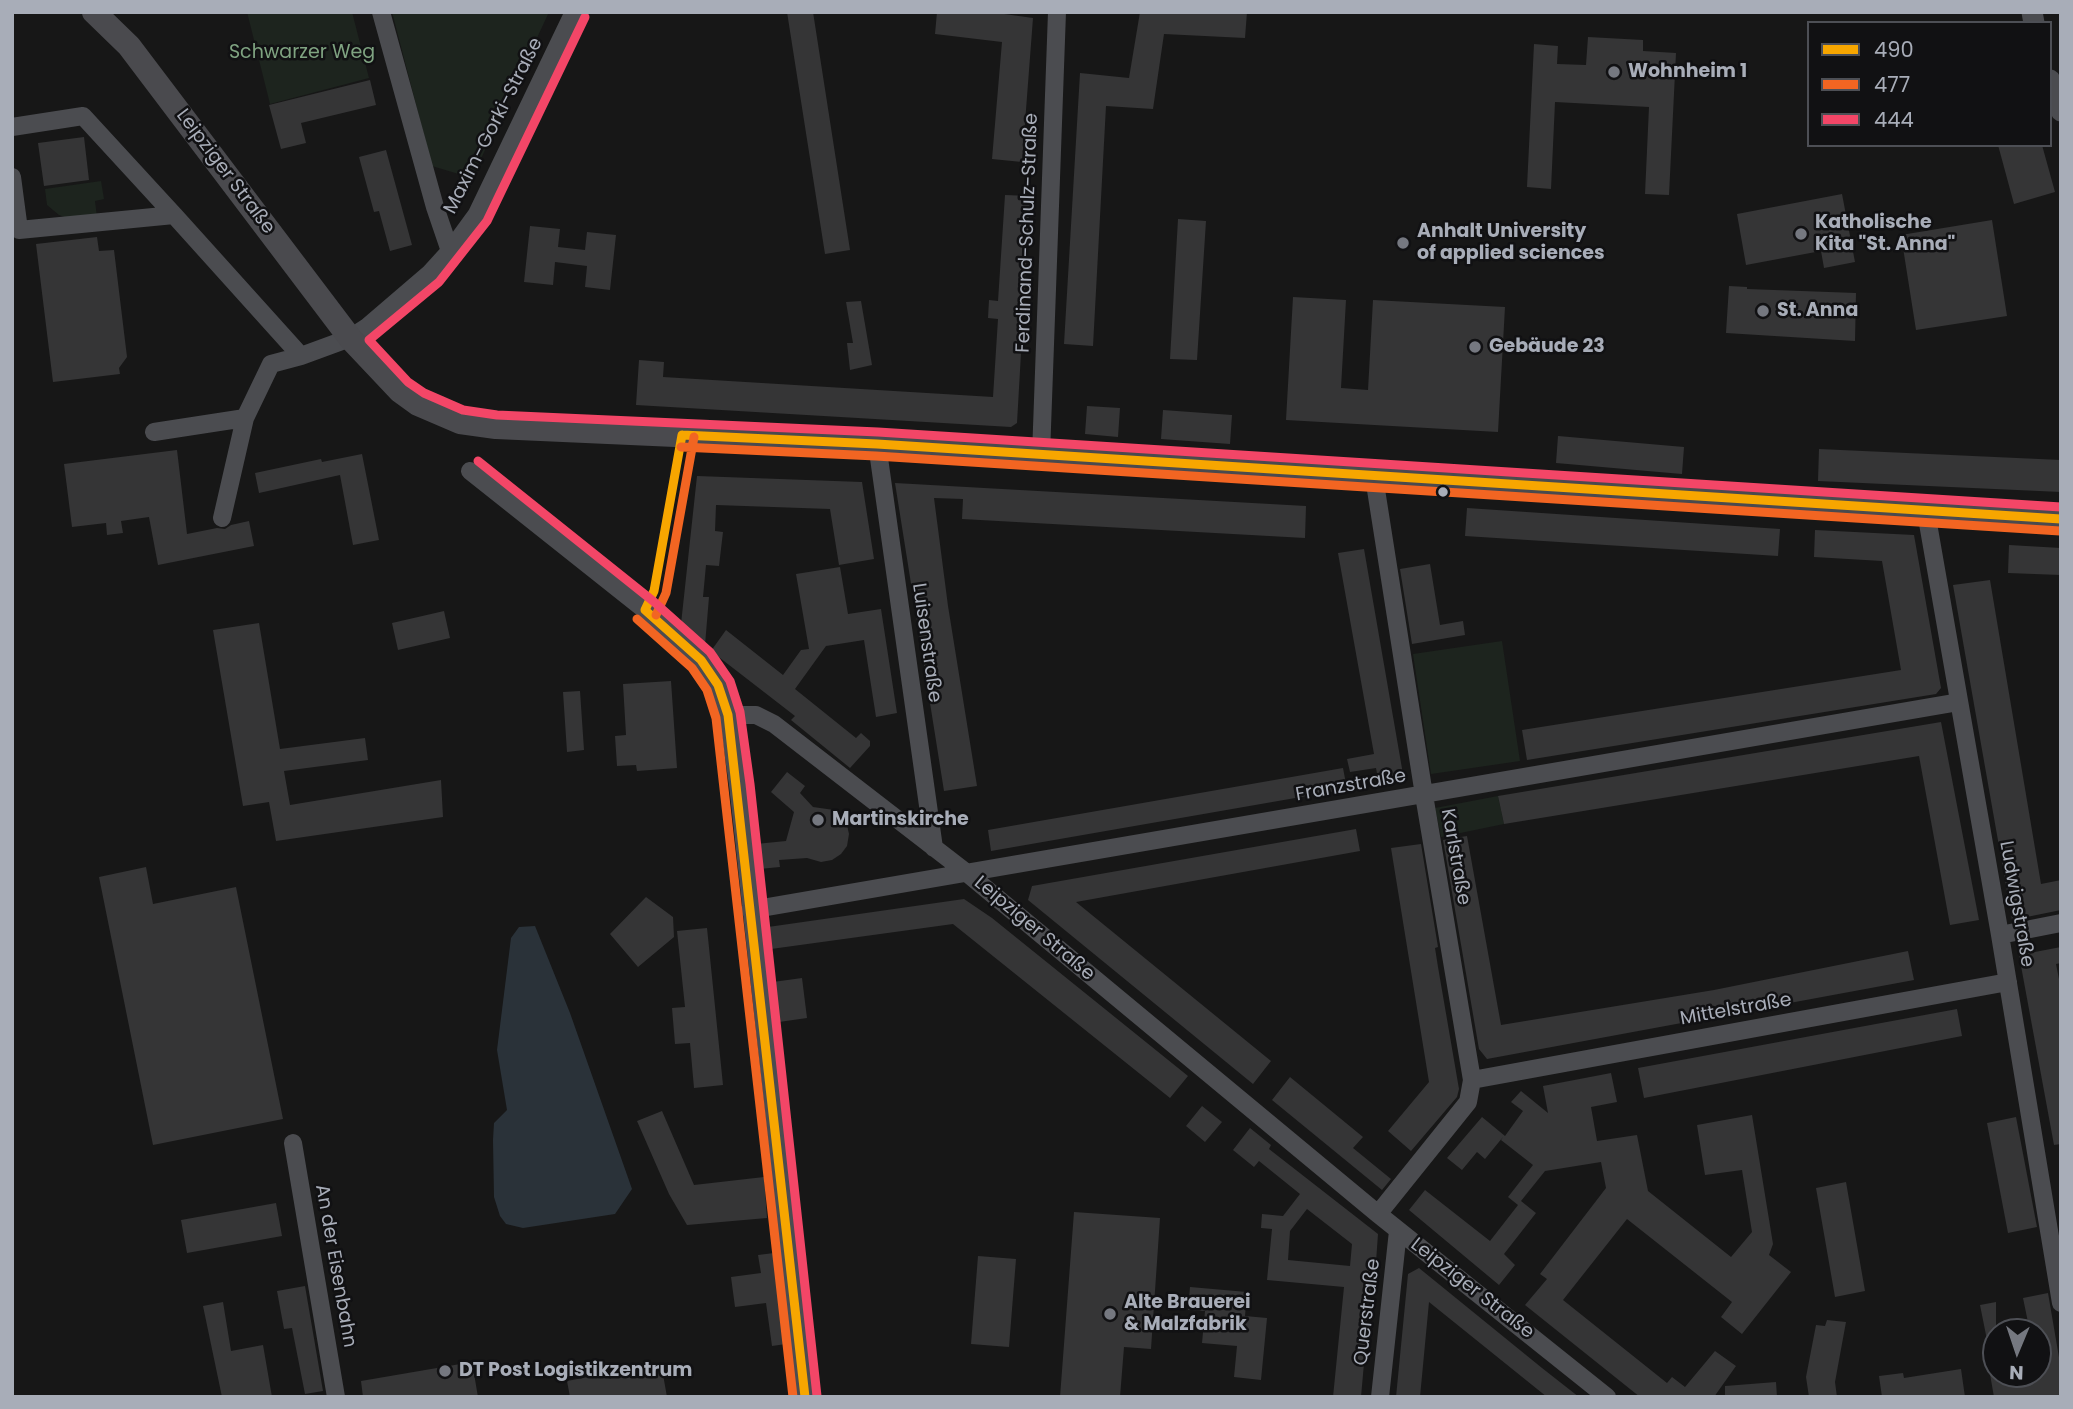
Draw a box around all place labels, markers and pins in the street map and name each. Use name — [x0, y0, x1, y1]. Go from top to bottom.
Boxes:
place label: Wohnheim 1 — [1628, 61, 1747, 83]
marker: Wohnheim 1 — [1606, 64, 1622, 80]
place label: Katholische Kita "St. Anna" — [1815, 212, 1955, 256]
place label: Anhalt University of applied sciences — [1417, 221, 1605, 265]
marker: Katholische Kita "St. Anna" — [1793, 226, 1809, 242]
marker: Anhalt University of applied sciences — [1395, 235, 1411, 251]
place label: St. Anna — [1777, 300, 1858, 322]
marker: St. Anna — [1755, 303, 1771, 319]
place label: Gebäude 23 — [1489, 336, 1605, 358]
marker: Gebäude 23 — [1467, 339, 1483, 355]
unlabelled marker — [1436, 485, 1450, 499]
place label: Martinskirche — [832, 809, 969, 831]
marker: Martinskirche — [810, 812, 826, 828]
place label: Alte Brauerei & Malzfabrik — [1124, 1292, 1251, 1336]
marker: Alte Brauerei & Malzfabrik — [1102, 1306, 1118, 1322]
place label: DT Post Logistikzentrum — [459, 1360, 692, 1382]
marker: DT Post Logistikzentrum — [437, 1363, 453, 1379]

